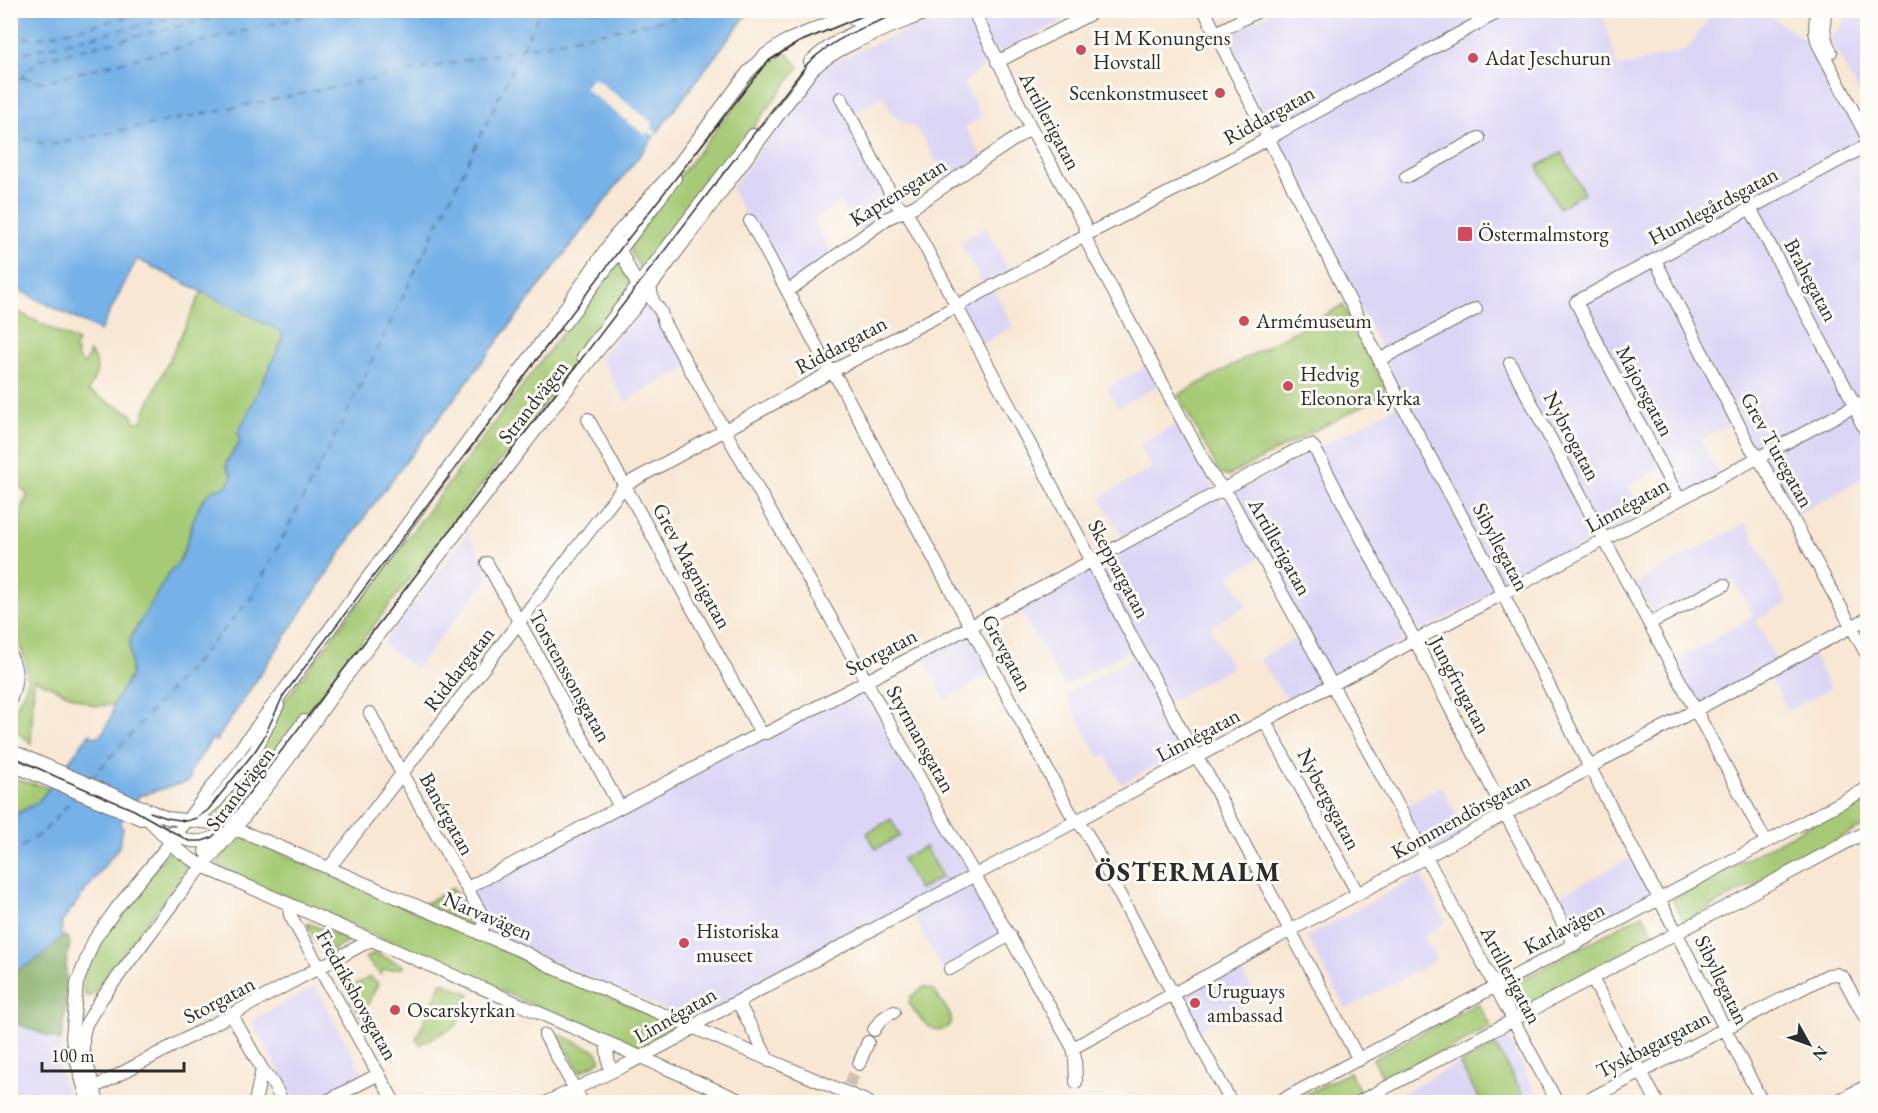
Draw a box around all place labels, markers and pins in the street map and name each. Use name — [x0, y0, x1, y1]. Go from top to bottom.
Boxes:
place label: H M Konungens Hovstall — [1093, 24, 1231, 75]
marker: H M Konungens Hovstall — [1074, 43, 1088, 57]
place label: Adat Jeschurun — [1484, 44, 1611, 71]
marker: Adat Jeschurun — [1466, 51, 1480, 65]
place label: Scenkonstmuseet — [1069, 79, 1208, 106]
marker: Scenkonstmuseet — [1213, 86, 1227, 100]
place label: Östermalmstorg — [1478, 220, 1609, 247]
marker: Östermalmstorg — [1456, 225, 1474, 243]
place label: Armémuseum — [1255, 307, 1372, 334]
marker: Armémuseum — [1237, 314, 1251, 328]
place label: Hedvig Eleonora kyrka — [1300, 360, 1421, 411]
marker: Hedvig Eleonora kyrka — [1281, 379, 1295, 393]
place label: Historiska museet — [696, 917, 780, 968]
marker: Historiska museet — [677, 936, 691, 950]
place label: Uruguays ambassad — [1207, 977, 1285, 1028]
place label: Oscarskyrkan — [407, 996, 516, 1023]
marker: Uruguays ambassad — [1188, 996, 1202, 1010]
marker: Oscarskyrkan — [388, 1003, 402, 1017]

